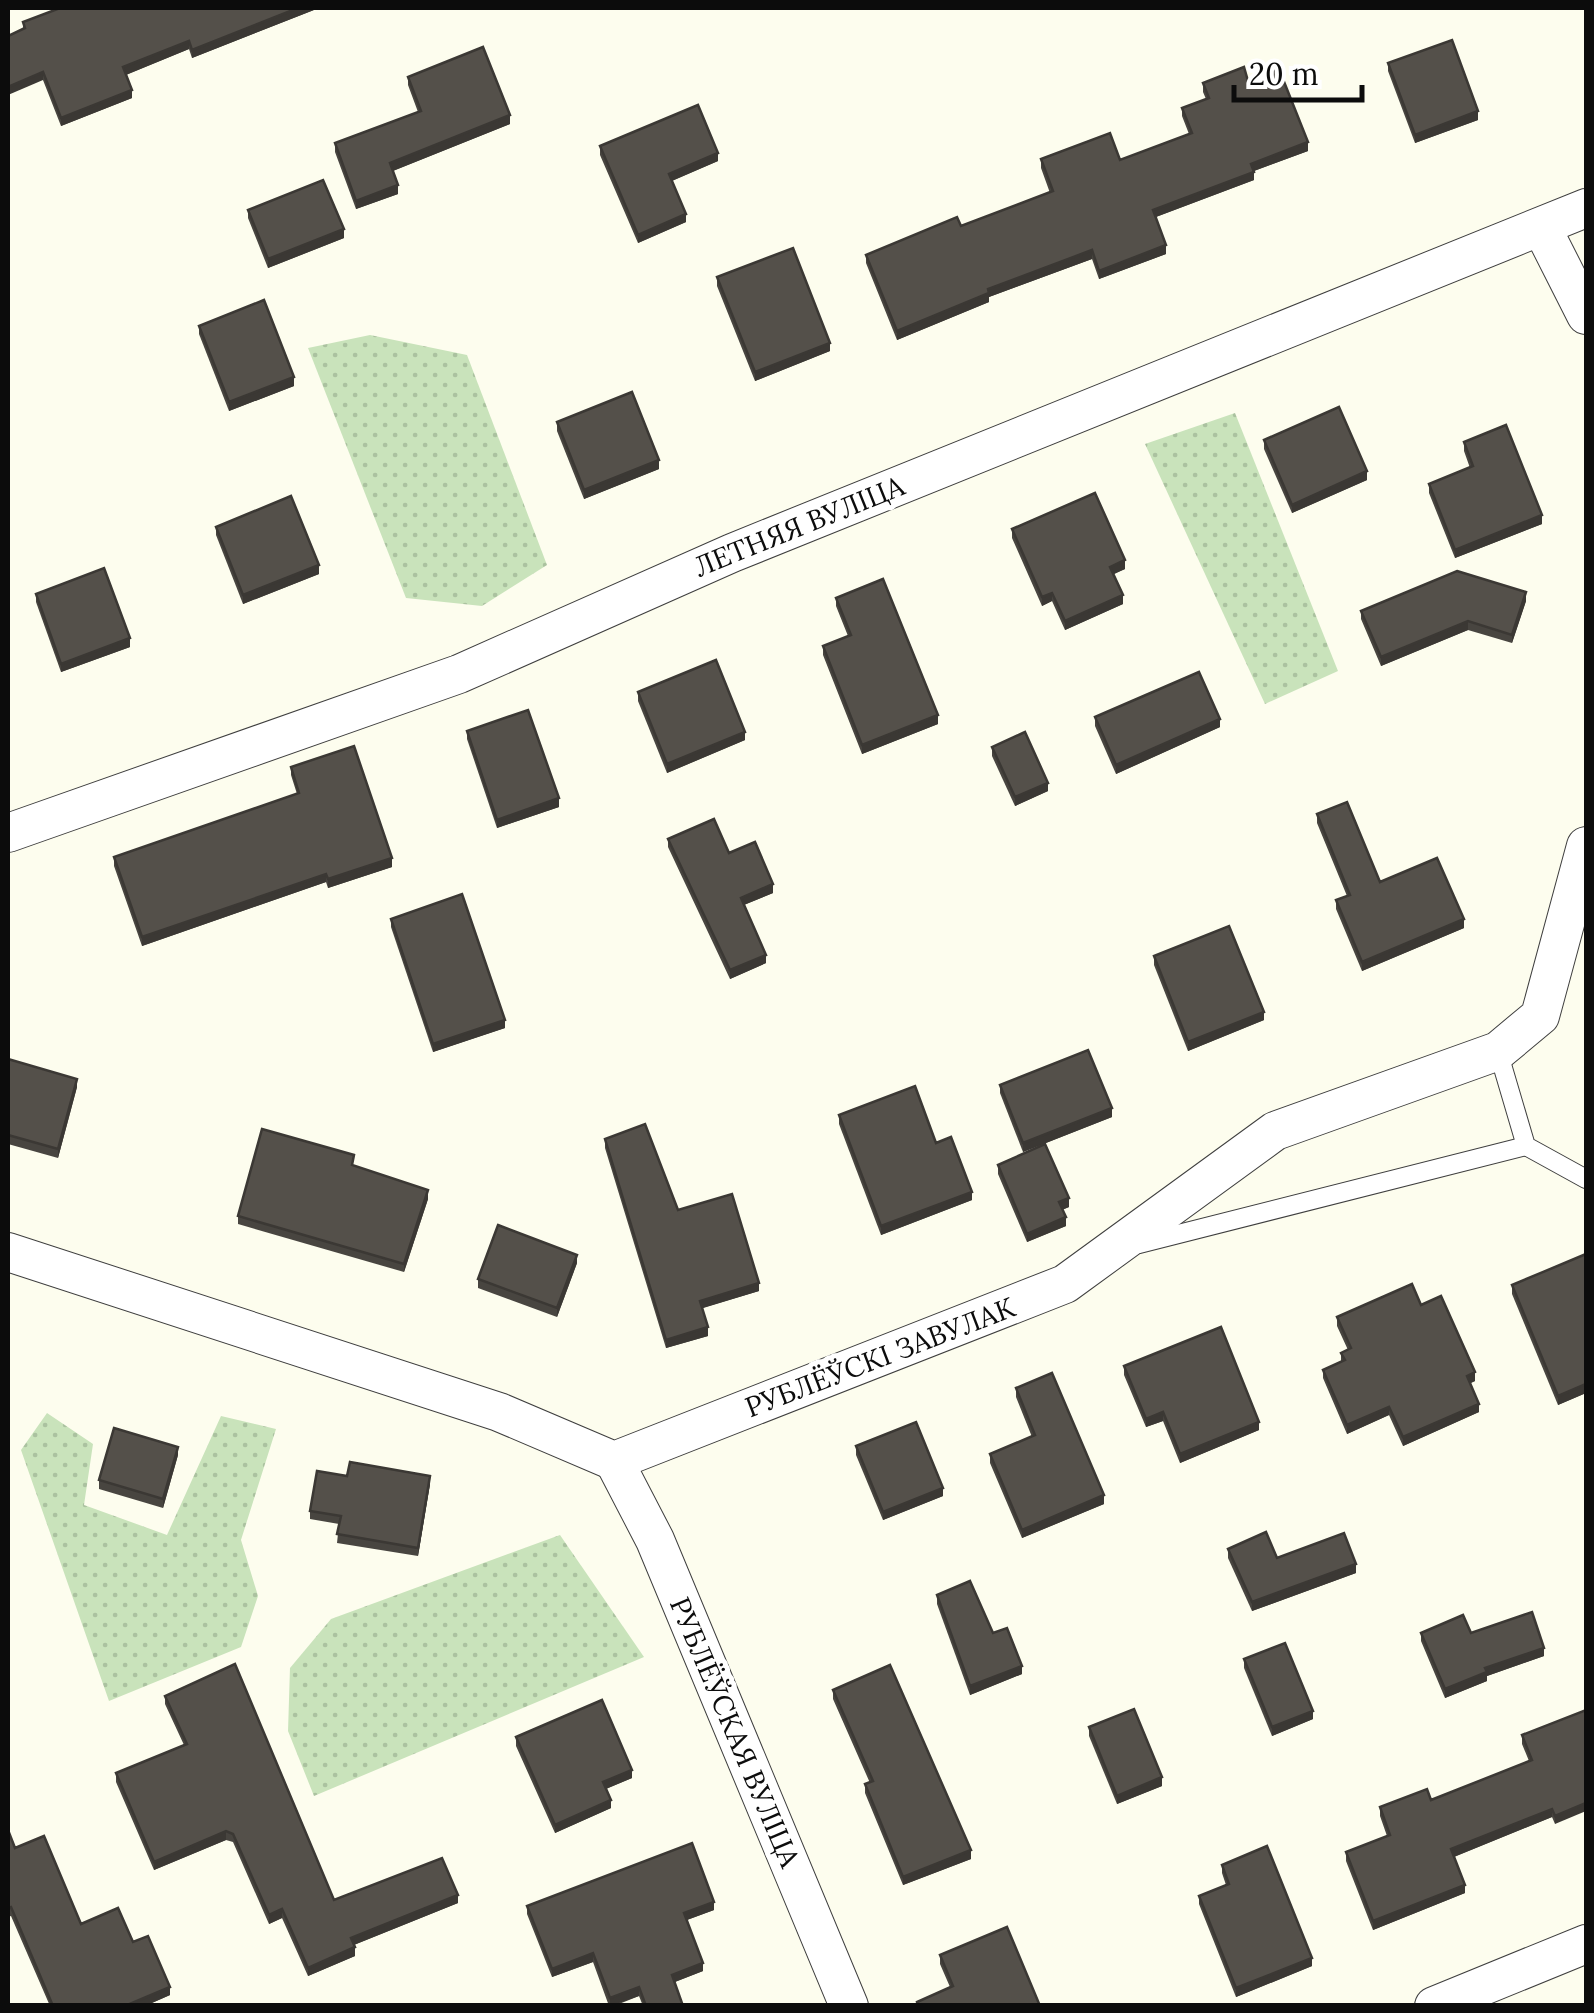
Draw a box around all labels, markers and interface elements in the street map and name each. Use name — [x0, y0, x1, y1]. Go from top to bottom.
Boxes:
scale bar — [1234, 40, 1362, 102]
text: 20 m — [1249, 55, 1318, 93]
street label: ЛЕТНЯЯ ВУЛІЦА — [688, 467, 910, 585]
street label: РУБЛЁЎСКІ ЗАВУЛАК — [740, 1289, 1020, 1425]
street label: РУБЛЁЎСКАЯ ВУЛІЦА — [662, 1591, 808, 1873]

